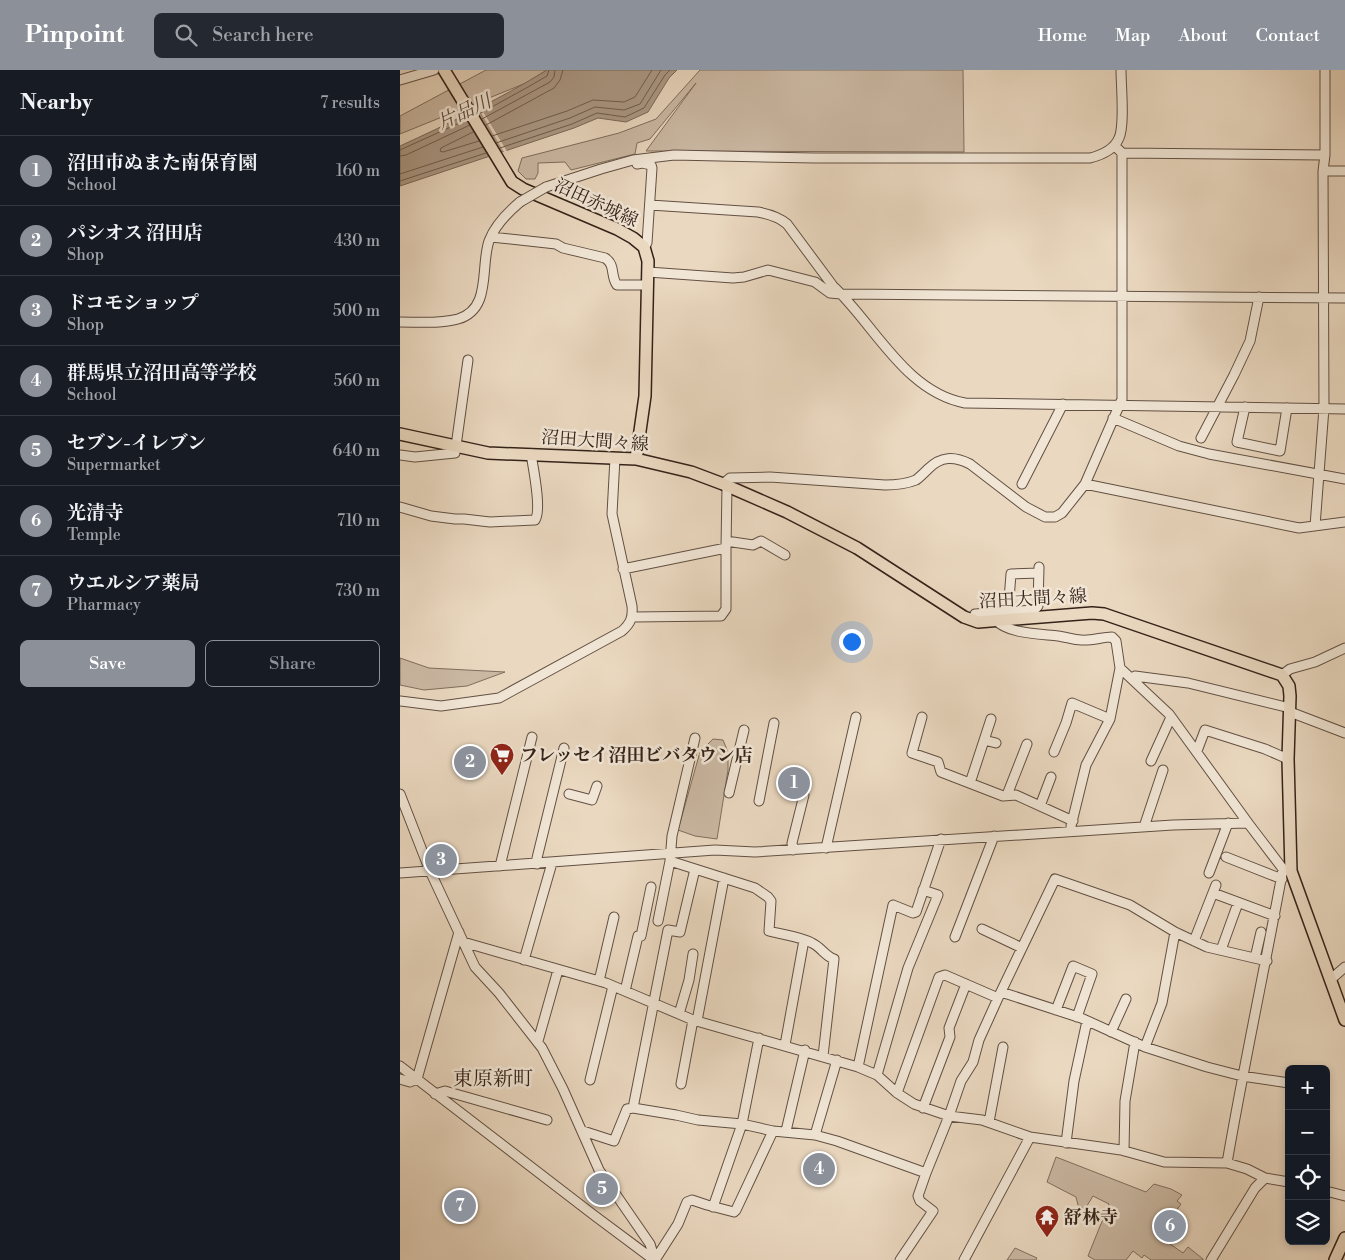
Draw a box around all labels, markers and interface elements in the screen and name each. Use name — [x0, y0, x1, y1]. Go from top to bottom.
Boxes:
search box — [154, 13, 504, 58]
text: Pinpoint — [25, 20, 124, 50]
icon: search — [172, 21, 200, 49]
text: Search here — [212, 23, 314, 47]
text: Home — [1038, 24, 1087, 47]
text: Map — [1115, 24, 1151, 47]
text: About — [1179, 24, 1228, 47]
text: Contact — [1256, 24, 1320, 47]
water label: 片品川 — [433, 88, 497, 135]
text: Nearby — [20, 90, 93, 116]
text: 7 results — [320, 93, 380, 113]
text: 沼田市ぬまた南保育園 — [67, 151, 257, 175]
text: 1 — [32, 161, 40, 181]
text: 160 m — [336, 161, 380, 181]
street label: 沼田赤城線 — [550, 174, 642, 232]
text: School — [67, 175, 116, 195]
text: パシオス 沼田店 — [67, 221, 203, 245]
text: 2 — [31, 231, 41, 251]
text: 430 m — [334, 231, 380, 251]
text: Shop — [67, 245, 104, 265]
text: ドコモショップ — [67, 291, 199, 315]
text: 3 — [31, 301, 41, 321]
text: 500 m — [333, 301, 380, 321]
text: Shop — [67, 315, 104, 335]
text: 群馬県立沼田高等学校 — [67, 361, 257, 385]
text: 4 — [31, 371, 41, 391]
text: 560 m — [334, 371, 380, 391]
text: School — [67, 385, 116, 405]
street label: 沼田大間々線 — [540, 426, 650, 456]
text: セブン-イレブン — [67, 431, 206, 455]
text: 5 — [31, 441, 41, 461]
text: 640 m — [333, 441, 380, 461]
text: Supermarket — [67, 455, 161, 475]
text: 光清寺 — [67, 501, 124, 525]
text: 6 — [31, 511, 41, 531]
text: 710 m — [337, 511, 380, 531]
text: Temple — [67, 525, 121, 545]
text: ウエルシア薬局 — [67, 571, 200, 595]
text: 7 — [31, 581, 41, 601]
text: 730 m — [335, 581, 380, 601]
street label: 沼田大間々線 — [978, 585, 1088, 613]
text: Pharmacy — [67, 595, 141, 615]
your location — [839, 629, 865, 655]
button: Save — [20, 640, 195, 687]
button: Share — [205, 640, 380, 687]
supermarket icon: フレッセイ沼田ビバタウン店 — [489, 742, 515, 776]
pin: 2 — [454, 743, 486, 781]
place label: フレッセイ沼田ビバタウン店 — [520, 744, 753, 767]
pin: 1 — [778, 764, 810, 802]
pin: 3 — [425, 841, 457, 879]
map controls — [1285, 1065, 1330, 1245]
button: + — [1285, 1065, 1330, 1110]
district label: 東原新町 — [453, 1067, 533, 1092]
button: − — [1285, 1110, 1330, 1155]
pin: 4 — [803, 1150, 835, 1188]
button: locate — [1285, 1155, 1330, 1200]
pin: 5 — [586, 1170, 618, 1208]
pin: 7 — [444, 1187, 476, 1225]
button: layers — [1285, 1200, 1330, 1245]
temple icon: 舒林寺 — [1034, 1204, 1060, 1238]
place label: 舒林寺 — [1064, 1206, 1118, 1229]
pin: 6 — [1154, 1207, 1186, 1245]

